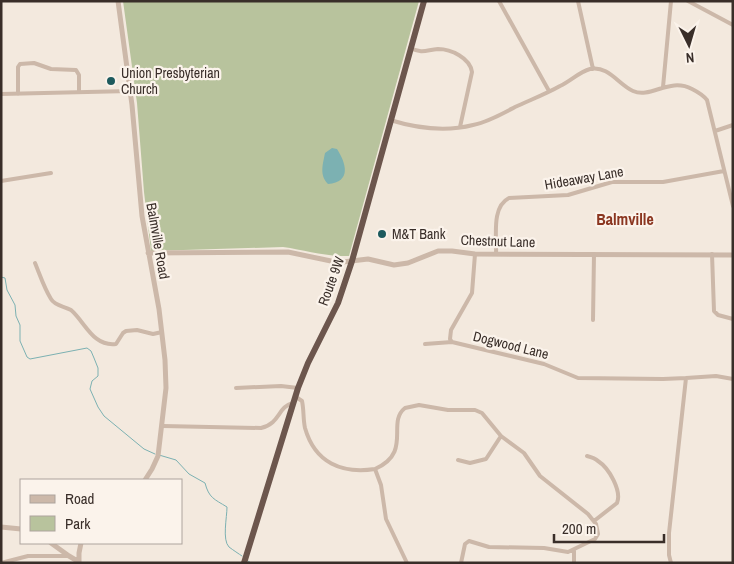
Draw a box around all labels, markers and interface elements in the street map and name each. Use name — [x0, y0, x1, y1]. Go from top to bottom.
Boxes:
north arrow — [664, 20, 714, 70]
text: N — [685, 49, 695, 67]
place label: Union Presbyterian Church — [121, 64, 220, 98]
marker: Union Presbyterian Church — [105, 75, 117, 87]
street label: Hideaway Lane — [543, 162, 625, 194]
street label: Balmville Road — [142, 201, 174, 281]
district label: Balmville — [596, 208, 654, 230]
place label: M&T Bank — [392, 225, 446, 243]
marker: M&T Bank — [376, 228, 388, 240]
street label: Chestnut Lane — [460, 231, 536, 251]
street label: Route 9W — [314, 254, 348, 308]
street label: Dogwood Lane — [471, 327, 551, 363]
legend — [20, 479, 182, 544]
text: Road — [65, 488, 94, 509]
scale bar — [554, 512, 664, 544]
text: Park — [65, 513, 91, 534]
text: 200 m — [562, 518, 596, 539]

